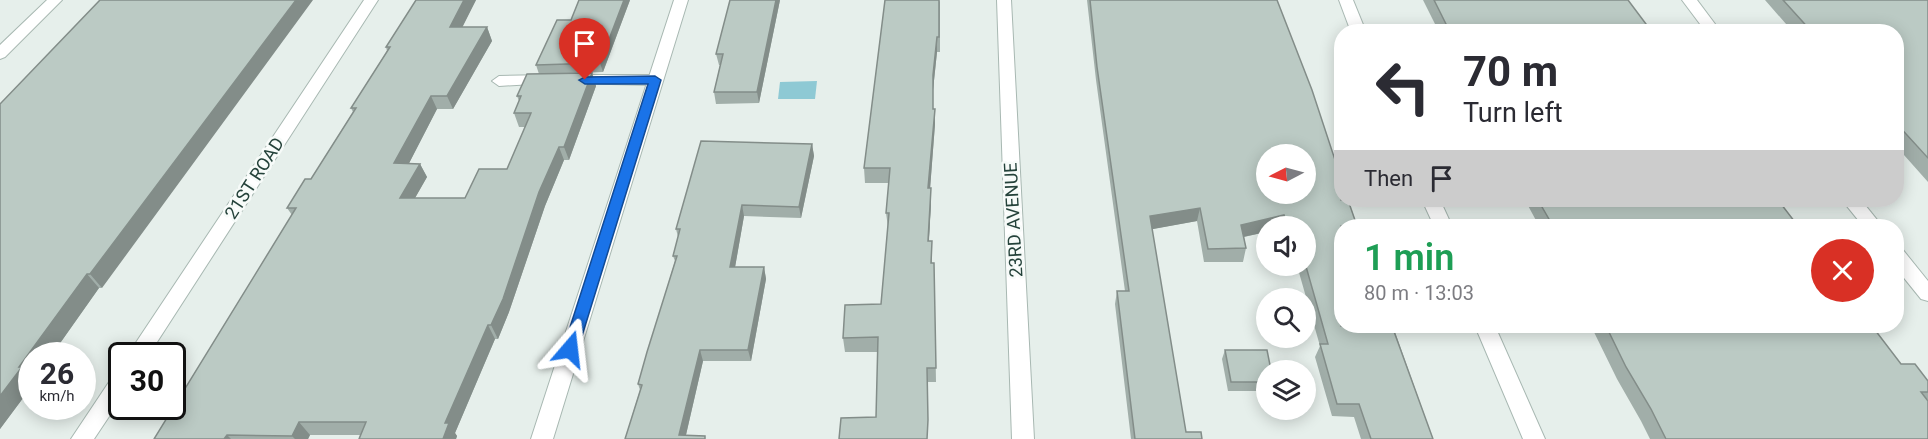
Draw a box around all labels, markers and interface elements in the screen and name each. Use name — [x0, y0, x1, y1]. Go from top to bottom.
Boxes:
pin — [559, 18, 610, 80]
icon: arrive — [568, 27, 601, 60]
text: 70 m — [1463, 47, 1558, 96]
icon: left — [1364, 48, 1442, 126]
text: Turn left — [1463, 97, 1563, 129]
street label: 21ST ROAD — [220, 133, 288, 223]
north arrow — [1256, 144, 1316, 204]
map controls — [1256, 144, 1316, 420]
street label: 23RD AVENUE — [1000, 162, 1026, 278]
icon: arrive — [1425, 162, 1458, 195]
text: Then — [1364, 166, 1413, 191]
button: sound — [1256, 216, 1316, 276]
text: 1 min — [1364, 237, 1454, 279]
button: close — [1811, 239, 1874, 302]
text: 80 m · 13:03 — [1364, 281, 1474, 305]
button: search — [1256, 288, 1316, 348]
position arrow — [538, 317, 602, 381]
speed limit sign: 30 — [108, 342, 186, 420]
text: 26 — [40, 356, 74, 391]
button: layers — [1256, 360, 1316, 420]
text: km/h — [39, 387, 75, 405]

